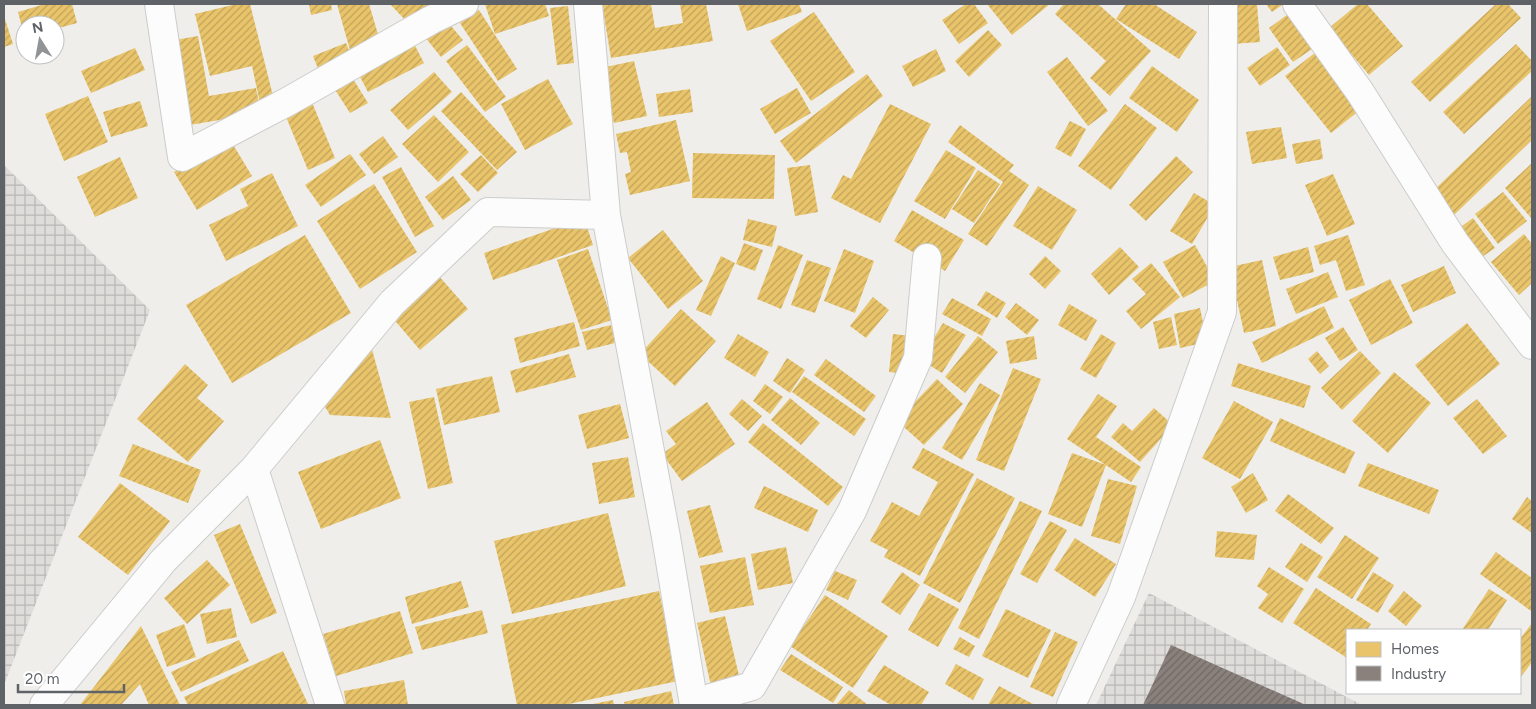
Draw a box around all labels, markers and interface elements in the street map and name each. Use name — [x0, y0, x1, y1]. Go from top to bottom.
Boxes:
north arrow — [15, 15, 65, 65]
text: N — [31, 18, 45, 37]
legend — [1346, 629, 1521, 694]
text: Homes — [1391, 640, 1439, 658]
scale bar — [18, 662, 124, 694]
text: Industry — [1391, 665, 1446, 683]
text: 20 m — [25, 670, 59, 688]

